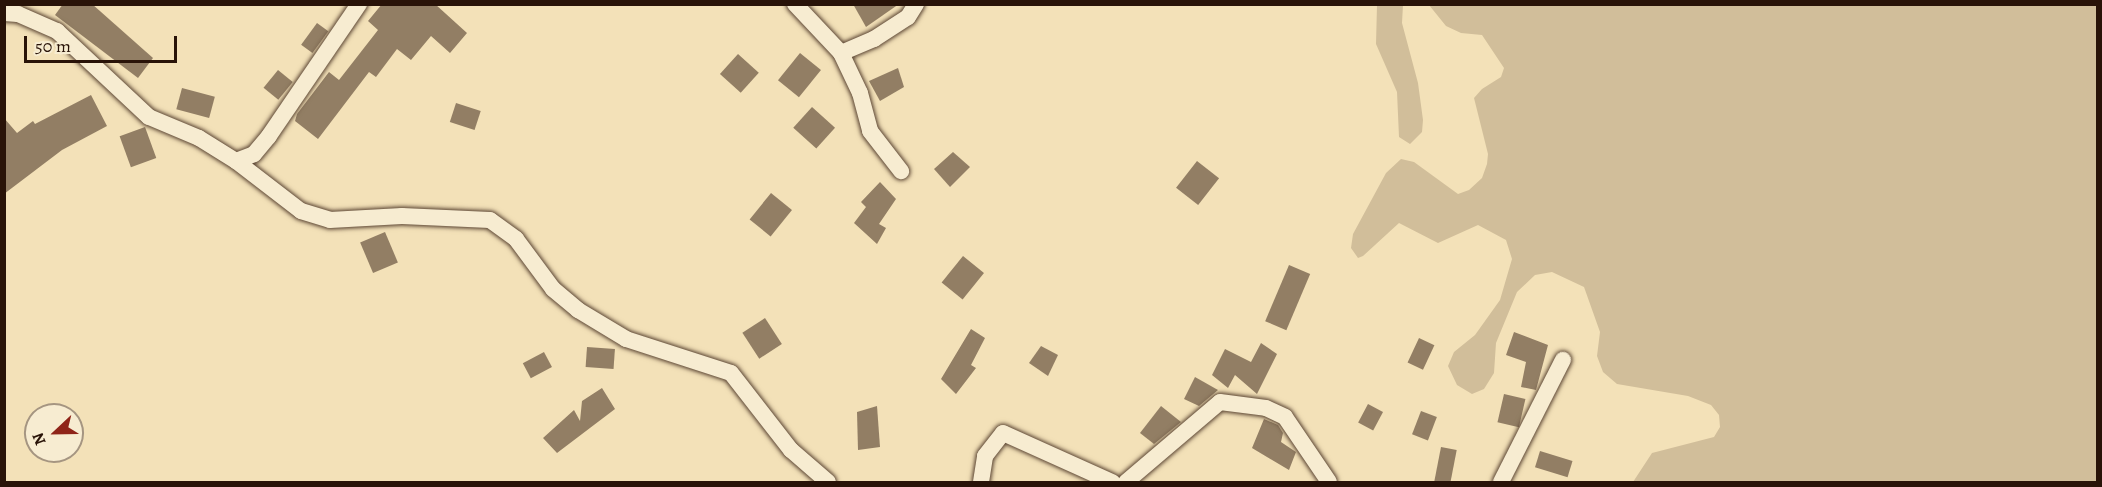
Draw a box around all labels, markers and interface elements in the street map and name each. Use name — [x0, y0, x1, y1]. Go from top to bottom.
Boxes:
scale bar — [27, 24, 180, 62]
text: 50 m — [35, 34, 71, 58]
north arrow — [24, 403, 84, 463]
text: N — [27, 429, 52, 449]

